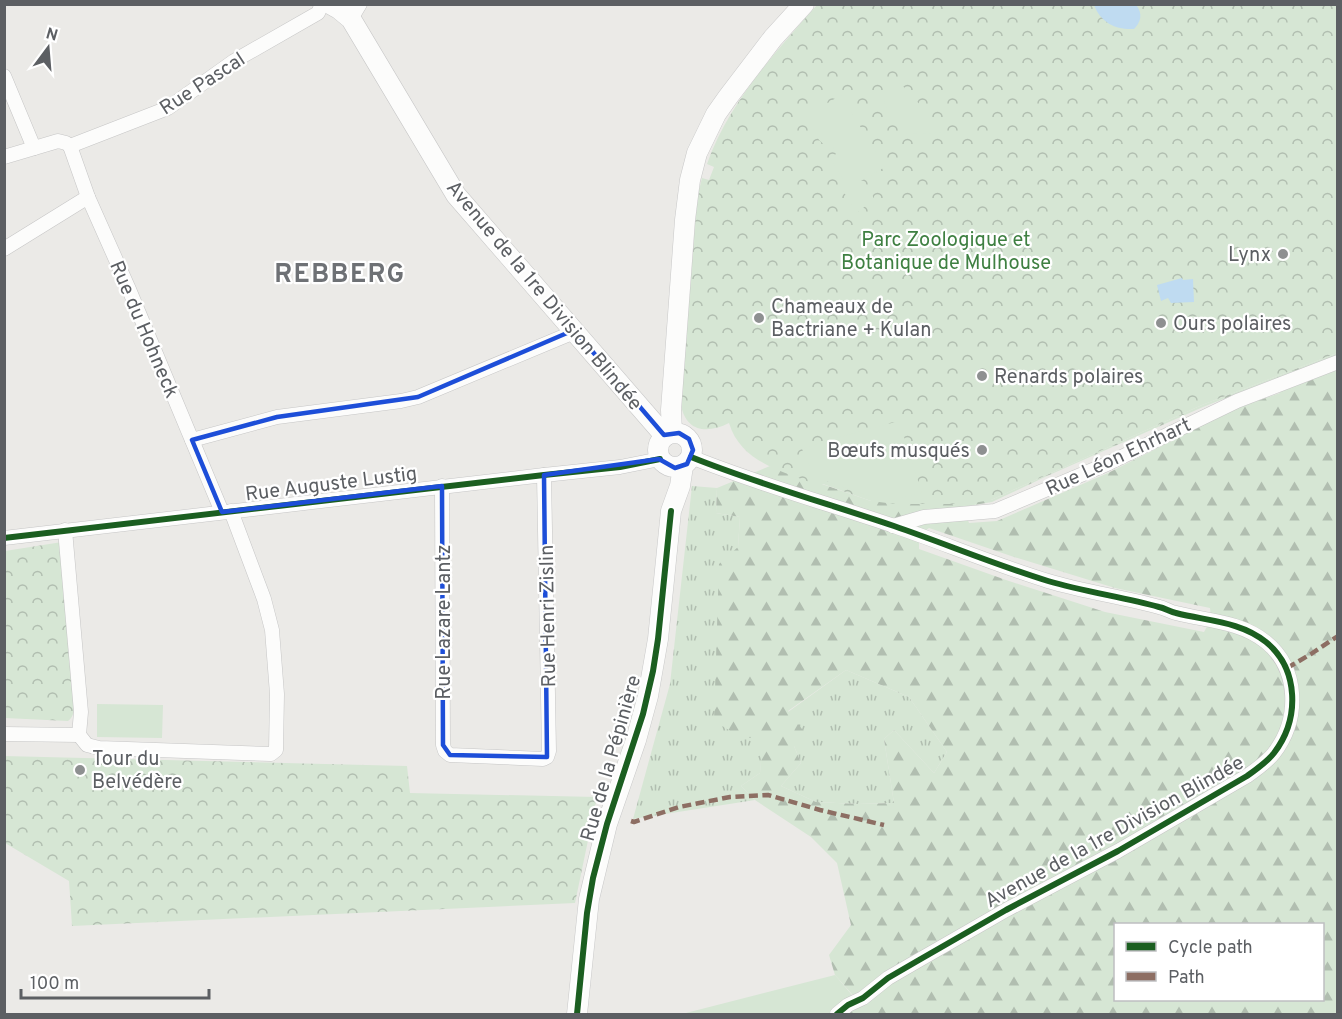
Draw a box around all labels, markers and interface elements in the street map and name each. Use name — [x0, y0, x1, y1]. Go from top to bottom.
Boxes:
north arrow — [18, 18, 78, 78]
text: N — [43, 24, 60, 47]
street label: Rue Pascal — [155, 47, 251, 122]
street label: Avenue de la 1re Division Blindée — [440, 176, 647, 417]
park label: Parc Zoologique et Botanique de Mulhouse — [841, 228, 1051, 277]
place label: Lynx — [1228, 243, 1271, 269]
marker: Lynx — [1276, 247, 1290, 261]
street label: Rue du Hohneck — [103, 257, 184, 402]
district label: REBBERG — [274, 259, 406, 292]
place label: Chameaux de Bactriane + Kulan — [771, 295, 931, 344]
marker: Chameaux de Bactriane + Kulan — [752, 311, 766, 325]
place label: Ours polaires — [1173, 312, 1292, 338]
marker: Ours polaires — [1154, 316, 1168, 330]
place label: Renards polaires — [994, 365, 1143, 391]
marker: Renards polaires — [975, 369, 989, 383]
street label: Rue Léon Ehrhart — [1042, 413, 1196, 503]
place label: Bœufs musqués — [827, 439, 970, 465]
marker: Bœufs musqués — [975, 443, 989, 457]
street label: Rue Auguste Lustig — [244, 462, 419, 508]
street label: Rue Lazare Lantz — [432, 544, 458, 700]
street label: Rue Henri Zislin — [535, 544, 563, 688]
street label: Rue de la Pépinière — [576, 672, 648, 845]
place label: Tour du Belvédère — [92, 747, 182, 796]
street label: Avenue de la 1re Division Blindée — [981, 751, 1249, 915]
marker: Tour du Belvédère — [73, 763, 87, 777]
legend — [1114, 923, 1324, 1001]
text: Cycle path — [1168, 937, 1253, 960]
scale bar — [21, 962, 208, 1000]
text: Path — [1168, 967, 1205, 990]
text: 100 m — [30, 973, 79, 996]

